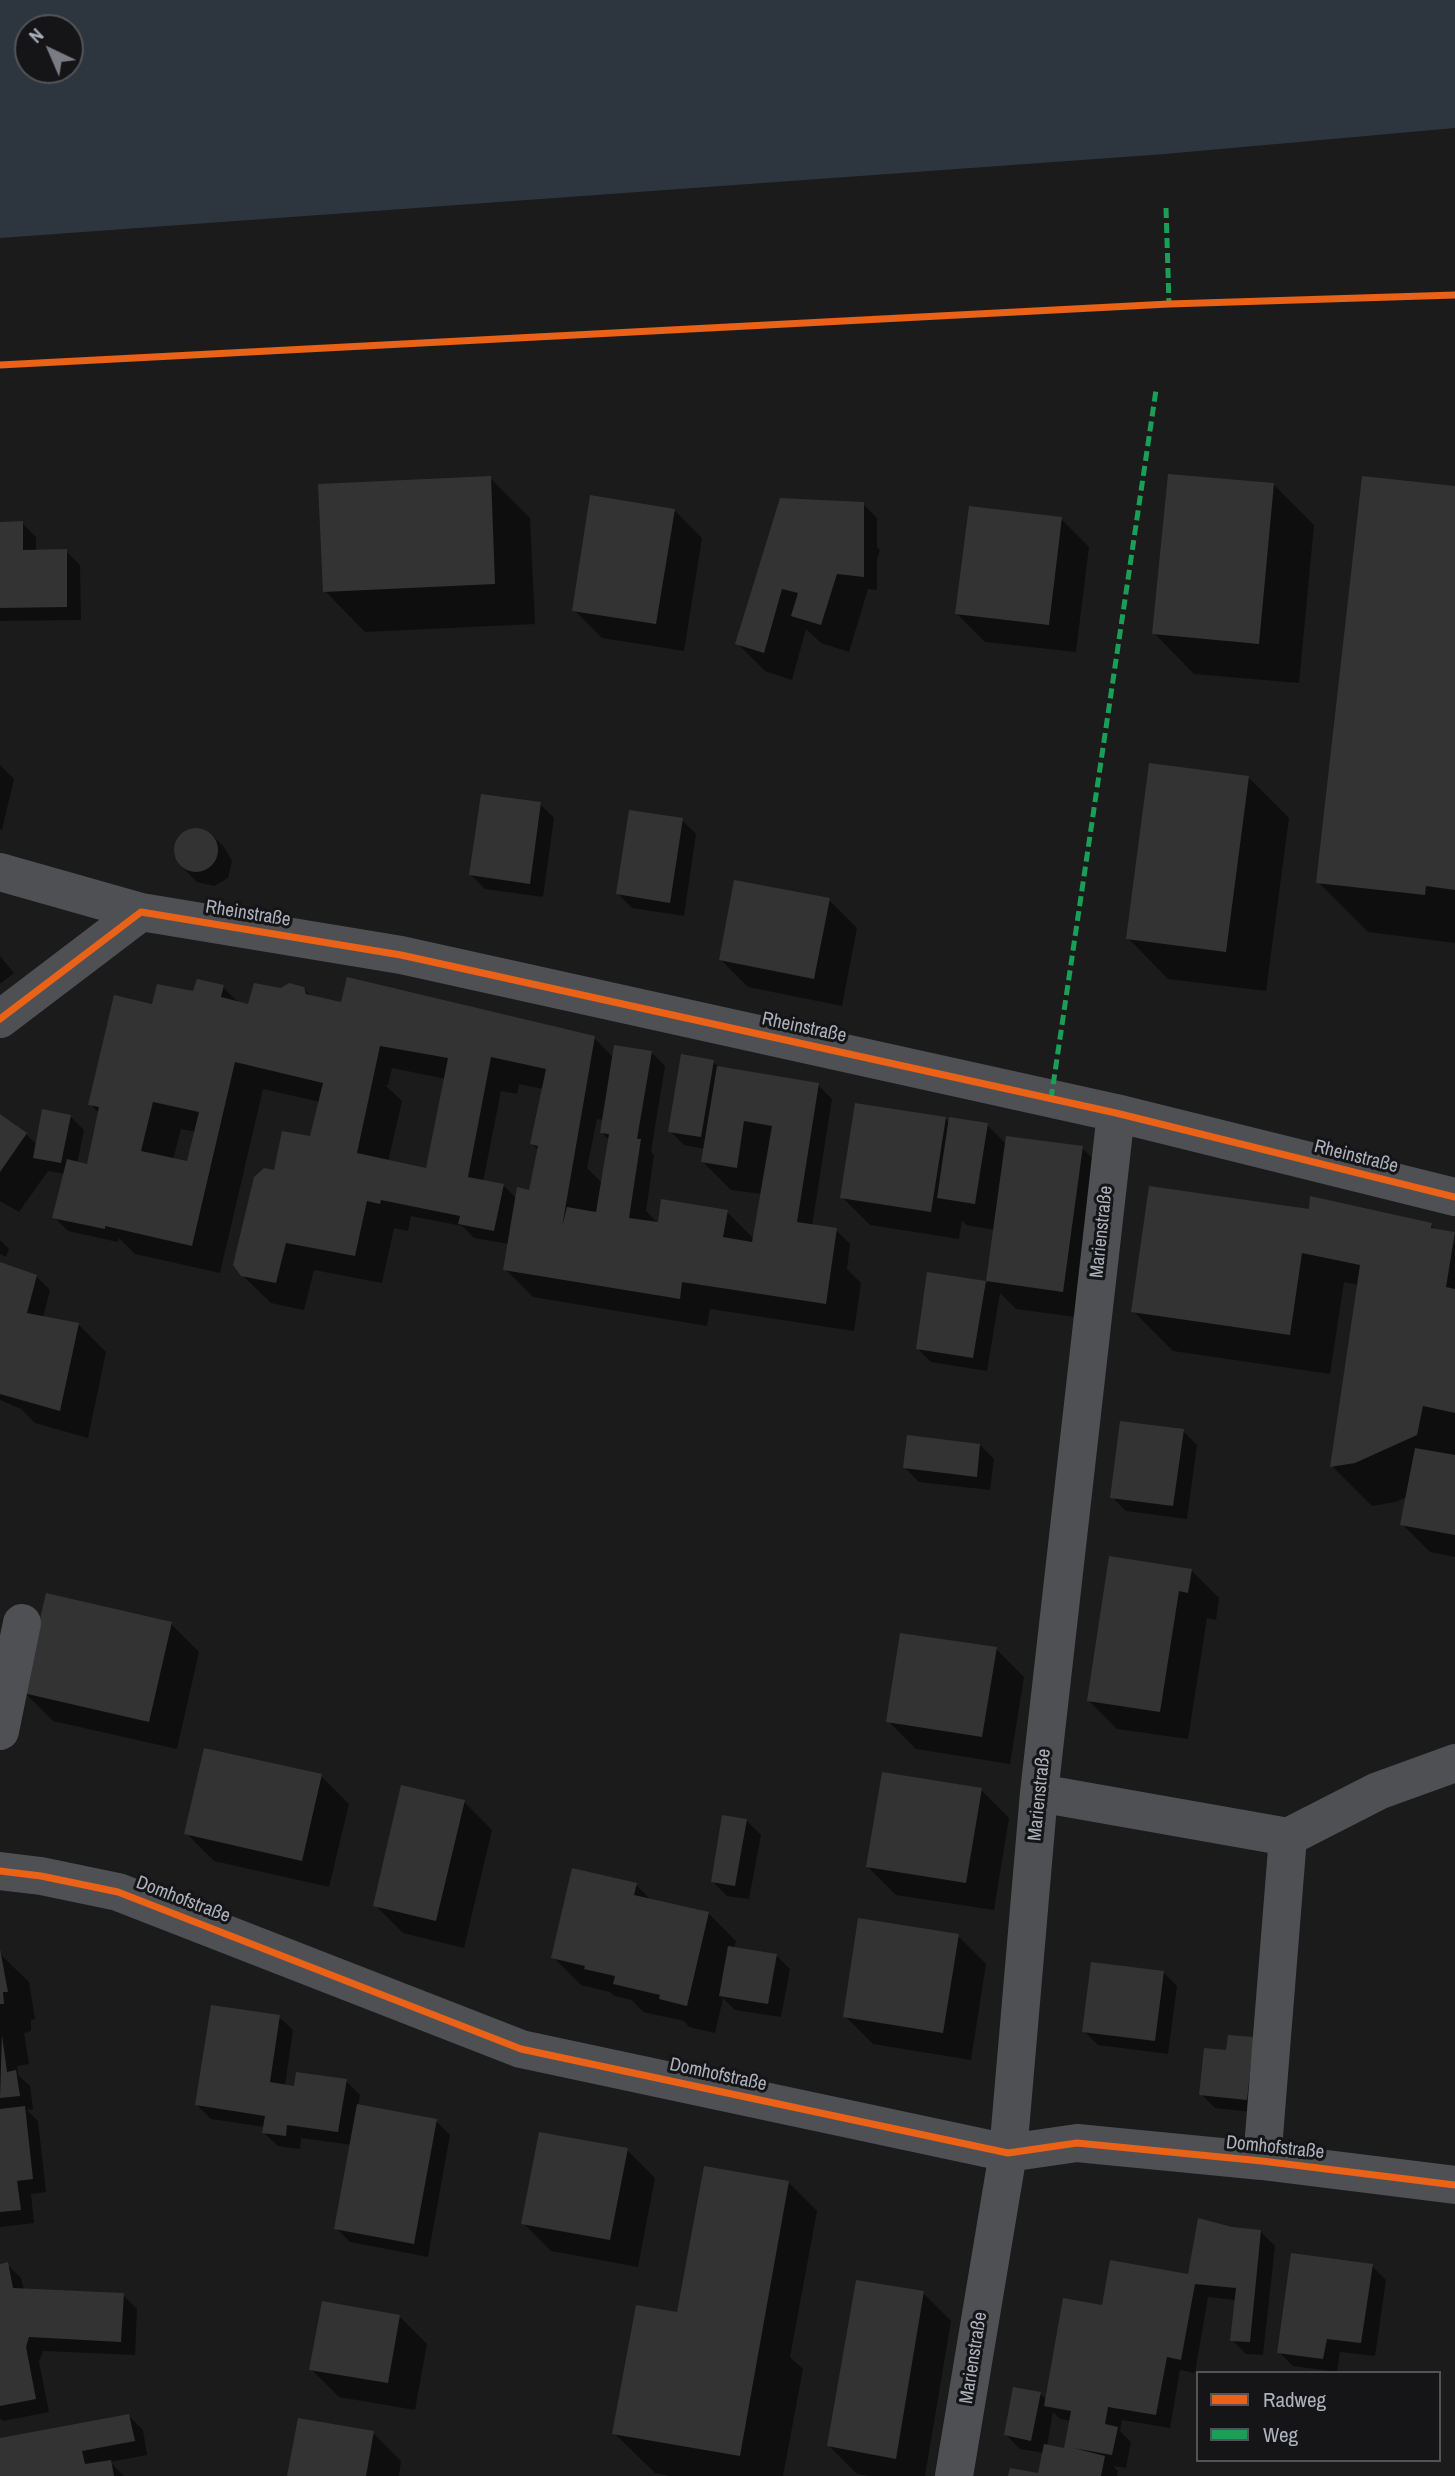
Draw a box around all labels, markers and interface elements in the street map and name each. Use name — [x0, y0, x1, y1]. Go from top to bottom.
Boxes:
north arrow — [14, 14, 84, 84]
text: N — [23, 22, 49, 49]
street label: Rheinstraße — [204, 896, 292, 932]
street label: Rheinstraße — [760, 1008, 848, 1048]
street label: Rheinstraße — [1312, 1136, 1400, 1178]
street label: Marienstraße — [1086, 1185, 1118, 1279]
street label: Marienstraße — [1024, 1748, 1056, 1842]
street label: Domhofstraße — [133, 1872, 233, 1928]
street label: Domhofstraße — [667, 2054, 769, 2096]
street label: Domhofstraße — [1225, 2132, 1325, 2164]
street label: Marienstraße — [955, 2310, 993, 2406]
legend — [1196, 2371, 1441, 2462]
text: Radweg — [1263, 2385, 1326, 2414]
text: Weg — [1263, 2420, 1298, 2449]

